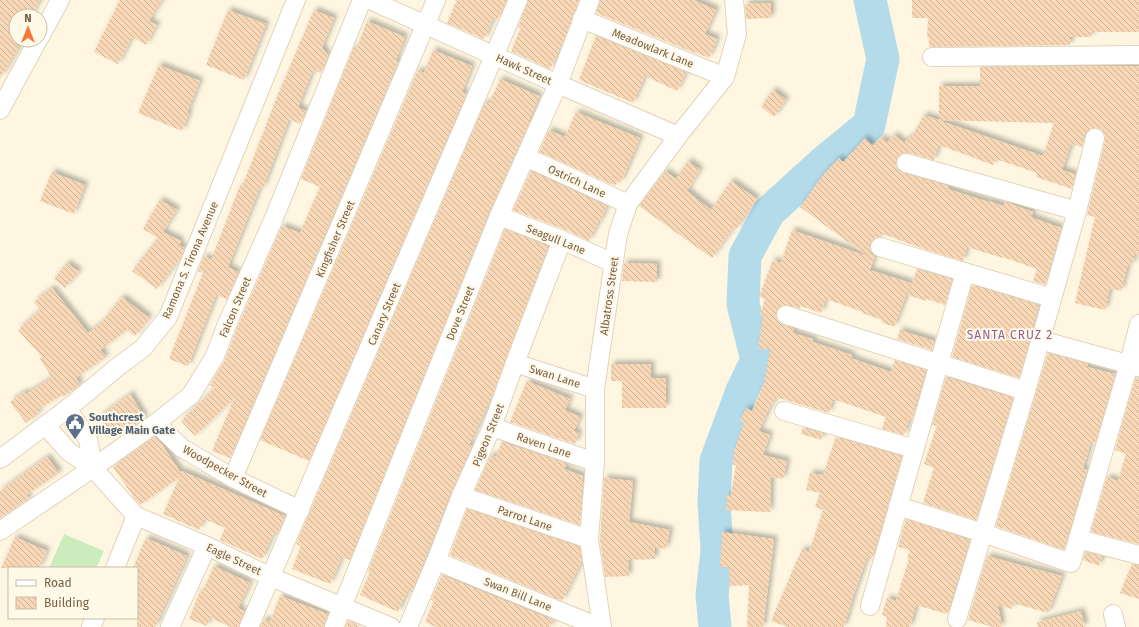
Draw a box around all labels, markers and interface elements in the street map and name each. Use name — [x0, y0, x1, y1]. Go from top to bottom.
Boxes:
north arrow — [8, 8, 48, 48]
text: N — [24, 12, 32, 25]
street label: Meadowlark Lane — [610, 26, 696, 71]
street label: Hawk Street — [494, 51, 554, 88]
street label: Ostrich Lane — [546, 162, 608, 201]
street label: Kingfisher Street — [313, 199, 358, 280]
street label: Ramona S. Tirona Avenue — [160, 200, 221, 321]
street label: Seagull Lane — [524, 222, 587, 257]
street label: Albatross Street — [598, 256, 621, 336]
street label: Falcon Street — [217, 275, 254, 339]
street label: Canary Street — [365, 281, 404, 348]
street label: Dove Street — [444, 284, 477, 342]
district label: SANTA CRUZ 2 — [967, 328, 1053, 342]
street label: Swan Lane — [528, 362, 582, 391]
street label: Pigeon Street — [470, 402, 507, 469]
place label: Southcrest Village Main Gate — [88, 411, 175, 437]
public building icon: Southcrest Village Main Gate — [64, 412, 86, 440]
street label: Raven Lane — [515, 430, 573, 461]
street label: Woodpecker Street — [180, 443, 269, 500]
street label: Parrot Lane — [496, 503, 554, 534]
street label: Eagle Street — [204, 541, 263, 578]
legend — [8, 567, 138, 619]
street label: Swan Bill Lane — [482, 575, 554, 614]
text: Road — [44, 576, 72, 590]
text: Building — [44, 596, 90, 610]

